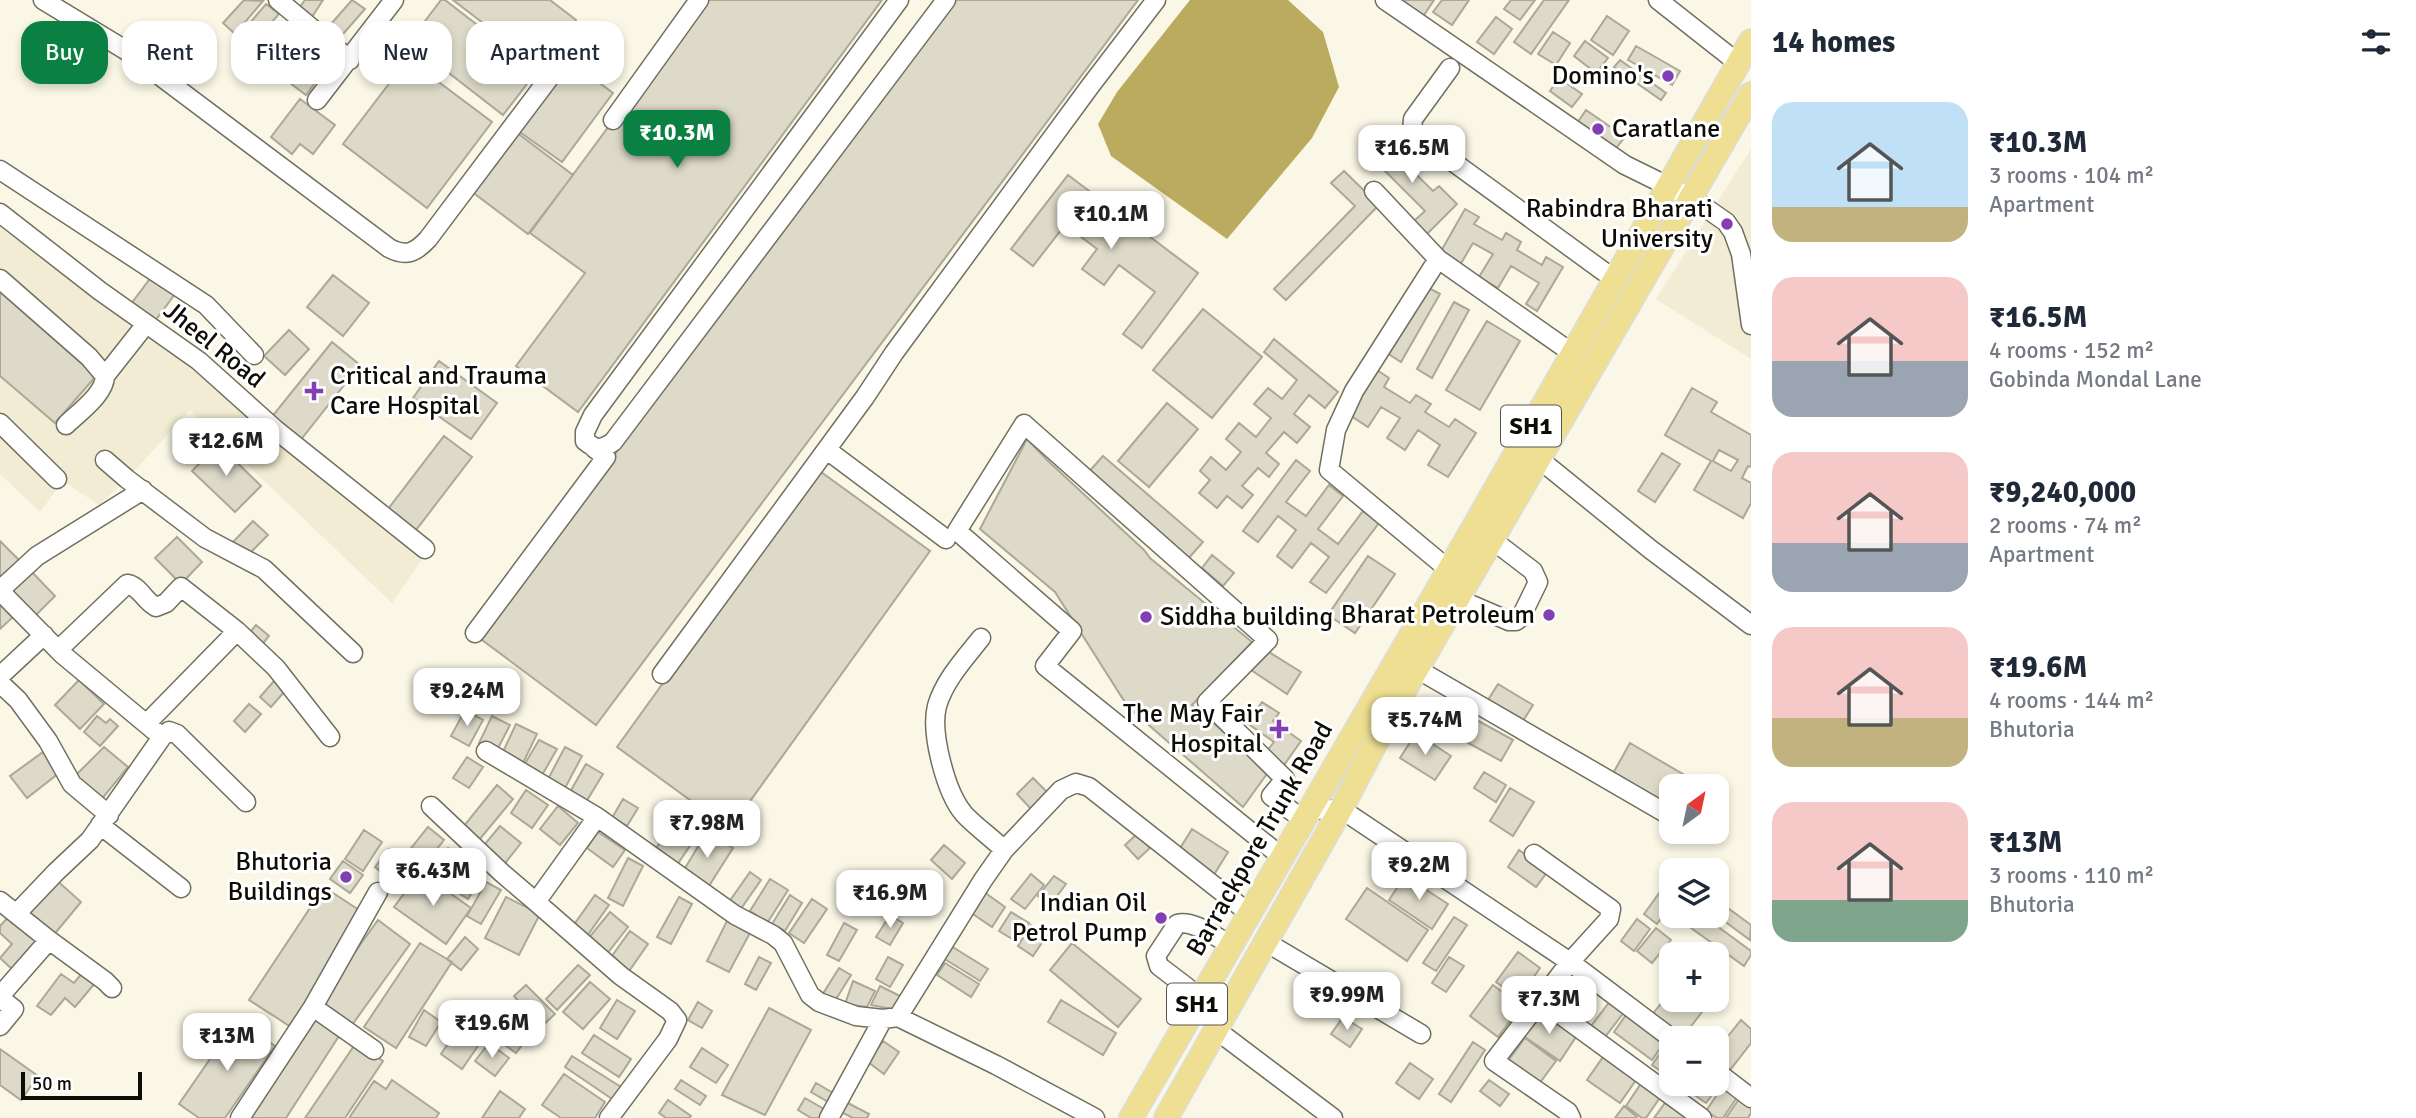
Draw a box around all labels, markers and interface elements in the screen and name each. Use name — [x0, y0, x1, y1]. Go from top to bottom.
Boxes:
chip: Buy — [21, 21, 108, 84]
chip: Rent — [122, 21, 217, 84]
chip: Filters — [231, 21, 345, 84]
chip: New — [359, 21, 452, 84]
chip: Apartment — [466, 21, 624, 84]
icon: filters — [2357, 23, 2395, 61]
text: 14 homes — [1772, 24, 1895, 61]
place label: Domino's — [1551, 60, 1654, 92]
marker: Domino's — [1660, 68, 1676, 84]
pin: ₹10.3M — [620, 110, 734, 170]
place label: Caratlane — [1612, 113, 1720, 145]
text: ₹10.3M — [639, 118, 715, 147]
marker: Caratlane — [1590, 121, 1606, 137]
text: ₹10.3M — [1989, 124, 2087, 161]
pin: ₹16.5M — [1355, 125, 1469, 185]
icon: home — [1828, 130, 1912, 214]
text: ₹16.5M — [1374, 133, 1450, 162]
text: 3 rooms · 104 m² — [1989, 161, 2154, 190]
text: Apartment — [1989, 190, 2094, 219]
pin: ₹10.1M — [1054, 191, 1168, 251]
place label: Rabindra Bharati University — [1526, 193, 1713, 255]
text: ₹10.1M — [1073, 199, 1149, 228]
marker: Rabindra Bharati University — [1719, 216, 1735, 232]
street label: Jheel Road — [157, 295, 271, 395]
text: ₹16.5M — [1989, 299, 2087, 336]
icon: home — [1828, 305, 1912, 389]
text: 4 rooms · 152 m² — [1989, 336, 2154, 365]
place label: Critical and Trauma Care Hospital — [330, 360, 547, 422]
text: Gobinda Mondal Lane — [1989, 365, 2202, 394]
marker: Critical and Trauma Care Hospital — [304, 381, 324, 401]
road number: SH1 — [1501, 405, 1561, 446]
pin: ₹12.6M — [169, 419, 283, 478]
text: ₹12.6M — [188, 426, 264, 455]
text: ₹9,240,000 — [1989, 474, 2136, 511]
icon: home — [1828, 480, 1912, 564]
text: 2 rooms · 74 m² — [1989, 511, 2142, 540]
text: Apartment — [1989, 540, 2094, 569]
place label: Bharat Petroleum — [1341, 599, 1535, 631]
place label: Siddha building — [1160, 601, 1333, 633]
marker: Bharat Petroleum — [1541, 607, 1557, 623]
marker: Siddha building — [1138, 609, 1154, 625]
text: ₹19.6M — [1989, 649, 2087, 686]
icon: home — [1828, 655, 1912, 739]
pin: ₹9.24M — [410, 668, 524, 728]
text: ₹9.24M — [429, 676, 505, 705]
text: 4 rooms · 144 m² — [1989, 686, 2154, 715]
place label: The May Fair Hospital — [1123, 698, 1263, 760]
pin: ₹5.74M — [1368, 698, 1482, 757]
text: ₹5.74M — [1387, 705, 1463, 734]
text: Bhutoria — [1989, 715, 2075, 744]
street label: Barrackpore Trunk Road — [1180, 716, 1340, 962]
marker: The May Fair Hospital — [1269, 719, 1289, 739]
north arrow — [1659, 774, 1729, 844]
map controls — [1659, 774, 1729, 1096]
pin: ₹7.98M — [650, 800, 764, 860]
text: ₹7.98M — [669, 808, 745, 837]
text: ₹13M — [1989, 824, 2063, 861]
icon: home — [1828, 830, 1912, 914]
pin: ₹9.2M — [1370, 842, 1468, 902]
place label: Bhutoria Buildings — [228, 846, 332, 908]
pin: ₹6.43M — [376, 848, 490, 908]
text: ₹9.2M — [1387, 850, 1451, 879]
text: ₹6.43M — [395, 856, 471, 885]
button: layers — [1659, 858, 1729, 928]
text: 3 rooms · 110 m² — [1989, 861, 2154, 890]
marker: Bhutoria Buildings — [338, 869, 354, 885]
pin: ₹16.9M — [833, 870, 947, 930]
text: ₹16.9M — [852, 878, 928, 907]
place label: Indian Oil Petrol Pump — [1012, 887, 1147, 949]
text: Bhutoria — [1989, 890, 2075, 919]
marker: Indian Oil Petrol Pump — [1153, 910, 1169, 926]
button: + — [1659, 942, 1729, 1012]
pin: ₹9.99M — [1290, 972, 1404, 1032]
pin: ₹7.3M — [1500, 976, 1598, 1036]
text: ₹9.99M — [1309, 980, 1385, 1009]
road number: SH1 — [1167, 984, 1227, 1024]
text: ₹7.3M — [1517, 984, 1581, 1013]
pin: ₹19.6M — [435, 1000, 549, 1060]
text: ₹19.6M — [454, 1008, 530, 1037]
pin: ₹13M — [186, 1014, 268, 1073]
text: ₹13M — [199, 1021, 255, 1050]
button: − — [1659, 1026, 1729, 1096]
scale bar — [21, 1069, 142, 1101]
text: 50 m — [32, 1072, 72, 1096]

